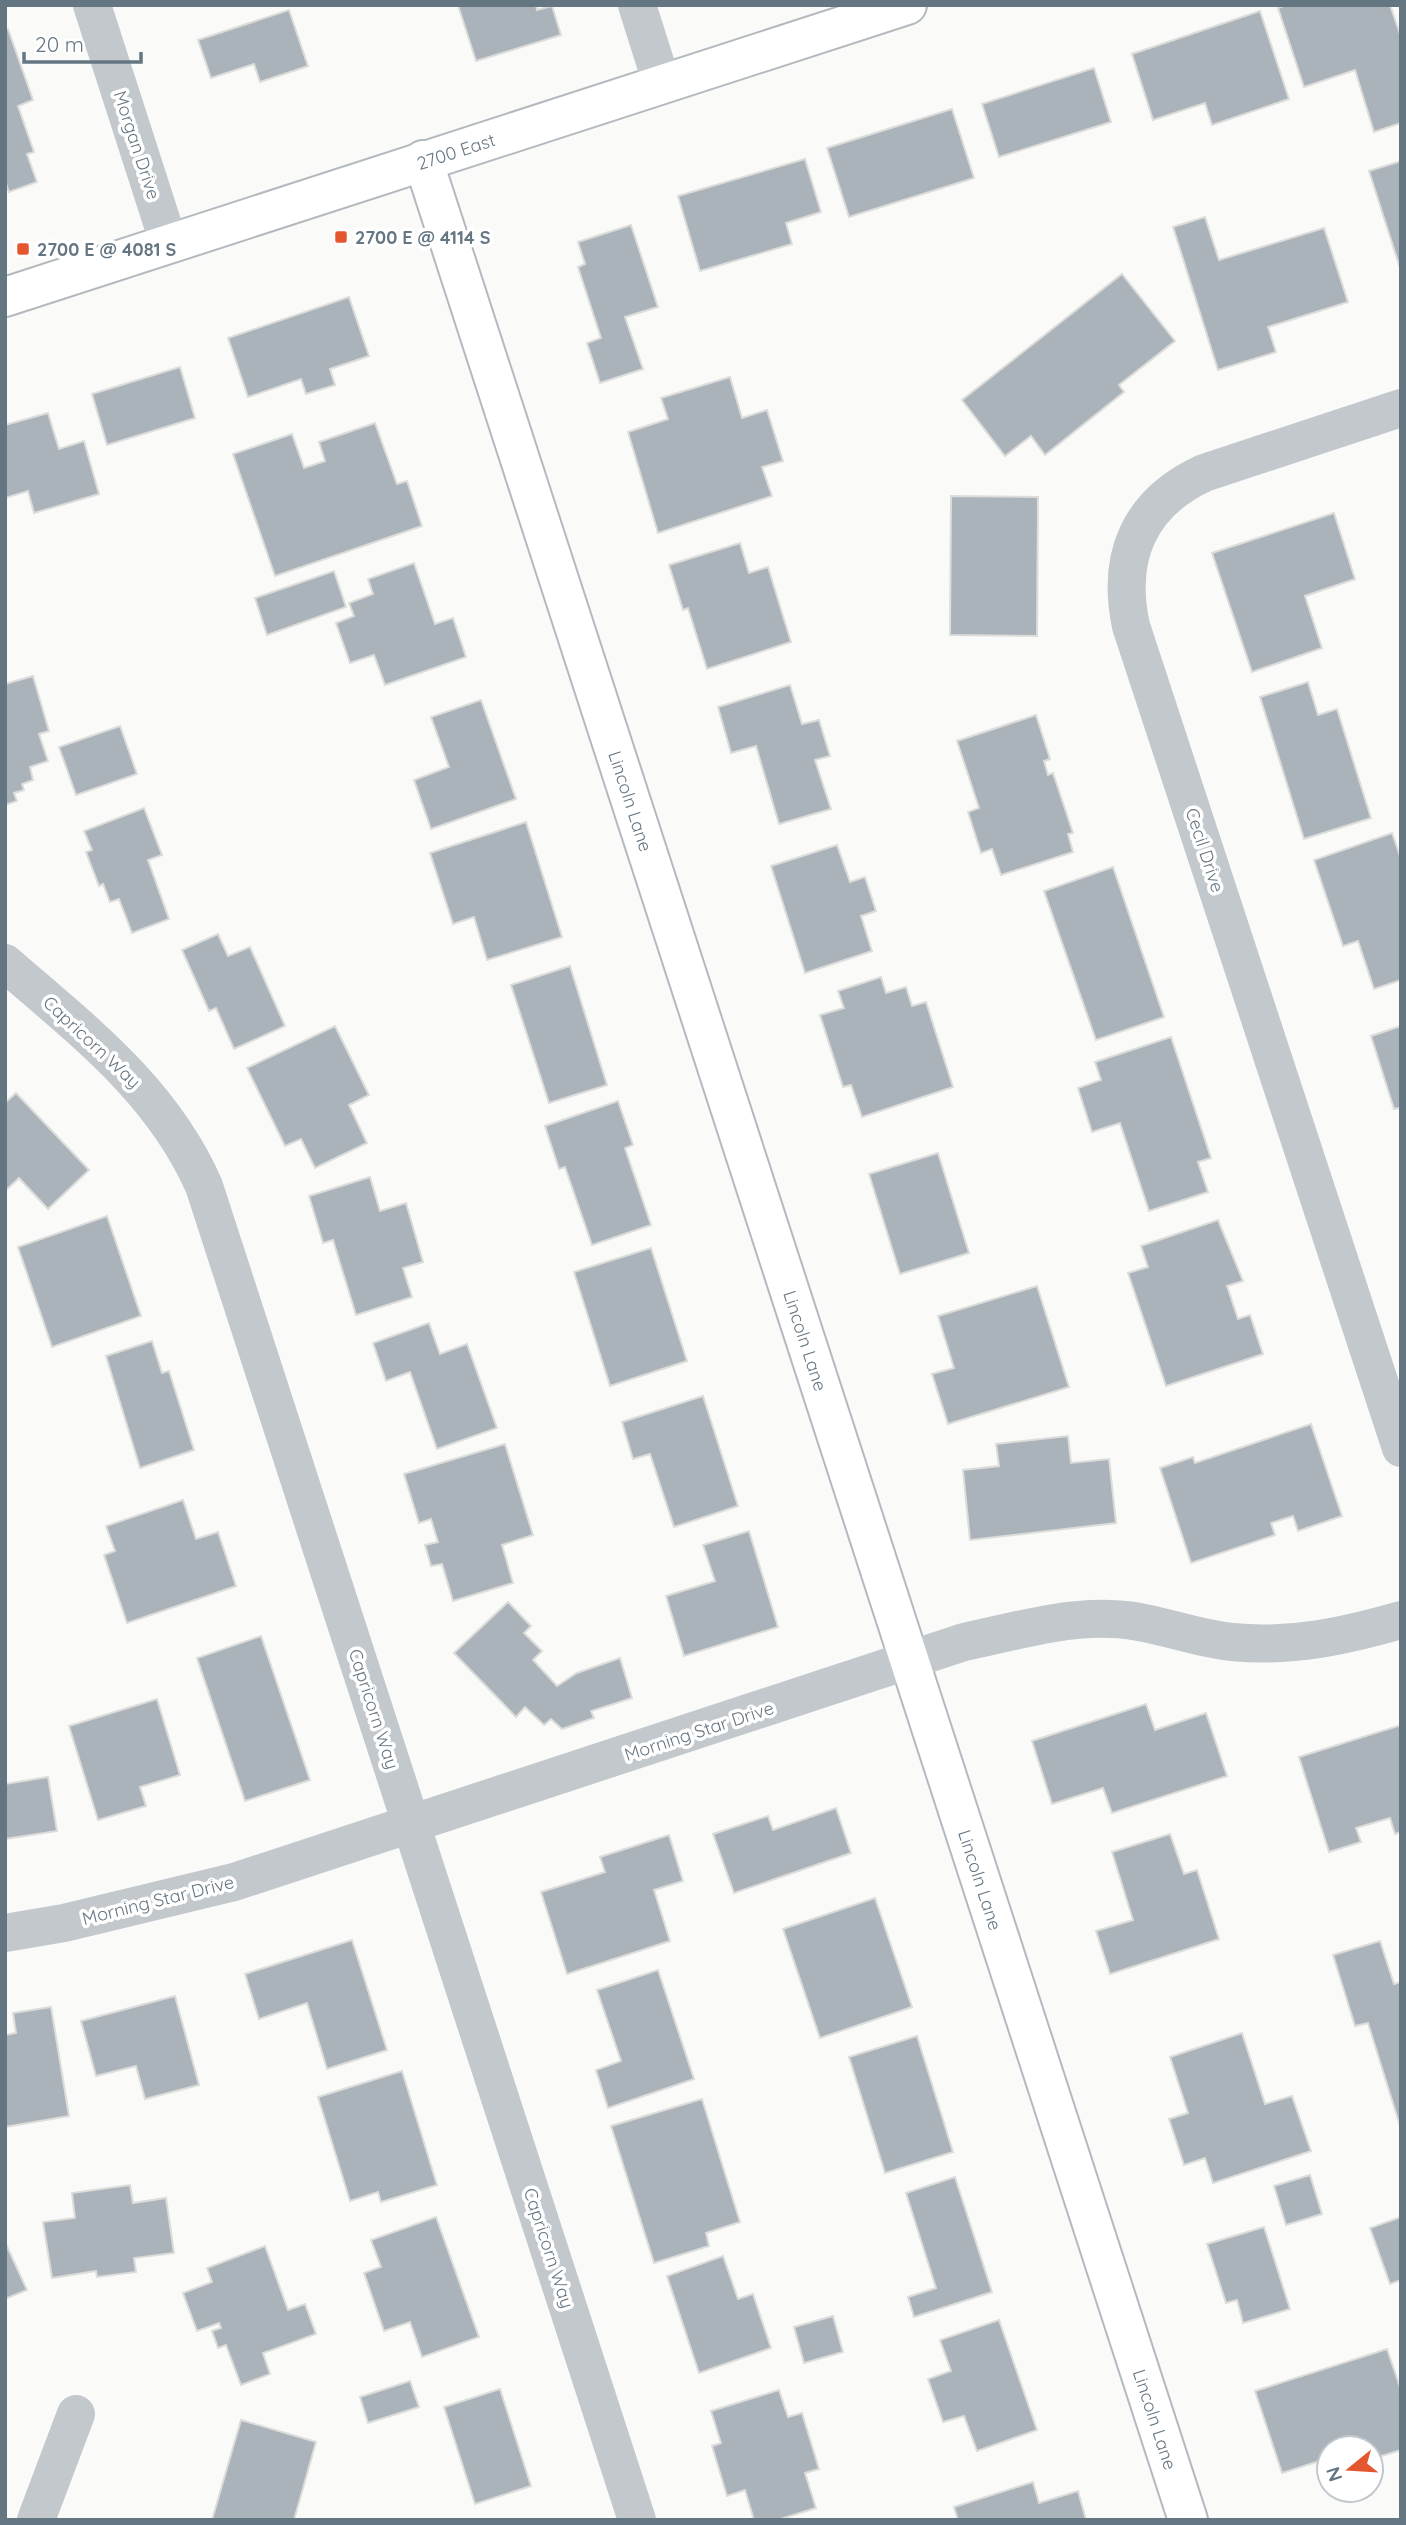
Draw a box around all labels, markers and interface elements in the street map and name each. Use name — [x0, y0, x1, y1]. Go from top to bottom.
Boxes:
scale bar — [24, 21, 142, 65]
text: 20 m — [35, 31, 84, 57]
street label: Morgan Drive — [109, 88, 165, 202]
street label: 2700 East — [414, 128, 498, 174]
place label: 2700 E @ 4114 S — [355, 226, 491, 249]
marker: 2700 E @ 4114 S — [333, 229, 349, 245]
place label: 2700 E @ 4081 S — [37, 238, 177, 261]
marker: 2700 E @ 4081 S — [15, 241, 31, 257]
street label: Lincoln Lane — [604, 748, 658, 854]
street label: Cecil Drive — [1181, 805, 1229, 895]
street label: Capricorn Way — [38, 991, 146, 1093]
street label: Lincoln Lane — [779, 1287, 833, 1394]
street label: Capricorn Way — [344, 1646, 404, 1772]
street label: Morning Star Drive — [621, 1696, 777, 1766]
street label: Lincoln Lane — [953, 1827, 1008, 1933]
street label: Morning Star Drive — [80, 1870, 236, 1930]
street label: Capricorn Way — [519, 2185, 579, 2311]
street label: Lincoln Lane — [1128, 2366, 1182, 2473]
north arrow — [1315, 2434, 1385, 2504]
text: N — [1320, 2464, 1347, 2485]

